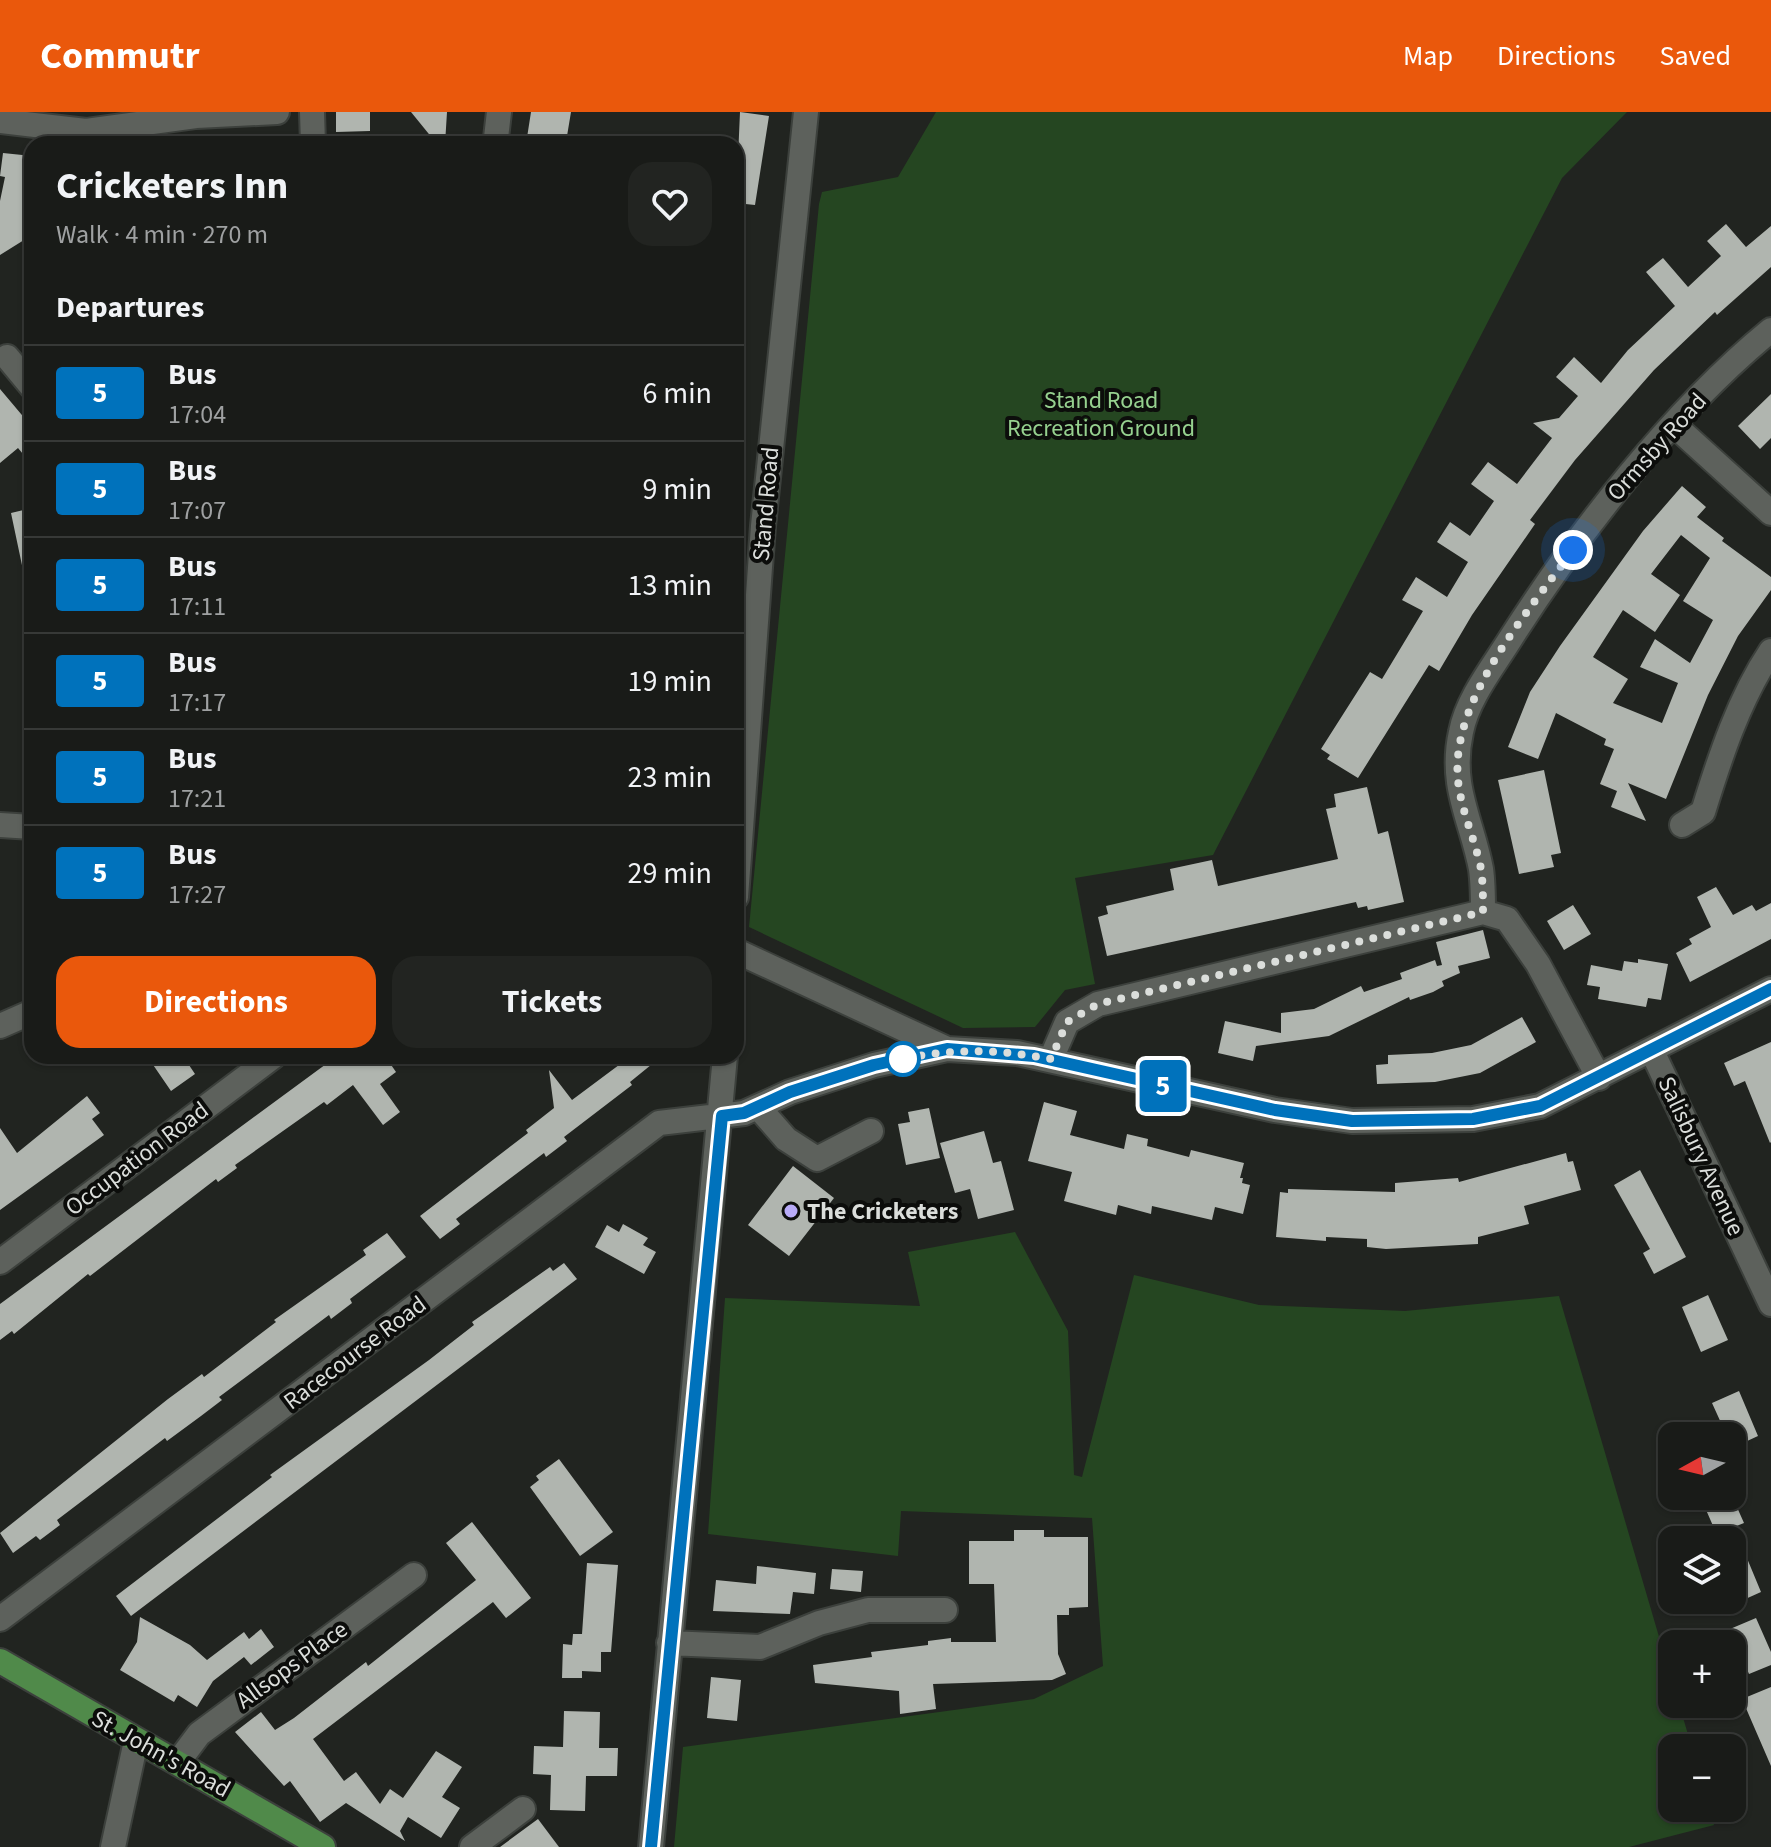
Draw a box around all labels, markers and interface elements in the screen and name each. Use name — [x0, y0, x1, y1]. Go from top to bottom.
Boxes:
text: Commutr — [40, 29, 200, 83]
text: Map — [1403, 36, 1453, 76]
text: Directions — [1497, 36, 1616, 76]
text: Saved — [1660, 36, 1731, 76]
text: Cricketers Inn — [56, 159, 288, 213]
button: heart — [628, 162, 712, 246]
text: Walk · 4 min · 270 m — [56, 216, 268, 253]
text: Departures — [56, 286, 204, 329]
text: Bus — [168, 353, 216, 396]
text: 6 min — [642, 372, 712, 415]
text: 5 — [93, 373, 107, 413]
park label: Stand Road Recreation Ground — [1007, 383, 1195, 446]
street label: Ormsby Road — [1599, 385, 1715, 509]
text: 17:04 — [168, 396, 226, 433]
street label: Stand Road — [744, 445, 788, 563]
text: Bus — [168, 449, 216, 492]
text: 9 min — [642, 468, 712, 511]
text: 5 — [93, 469, 107, 509]
text: 17:07 — [168, 492, 226, 529]
your location — [1553, 530, 1593, 570]
text: Bus — [168, 545, 216, 588]
text: 13 min — [628, 564, 712, 607]
text: 5 — [93, 565, 107, 605]
text: 17:11 — [168, 588, 226, 625]
text: Bus — [168, 641, 216, 684]
text: 19 min — [628, 660, 712, 703]
text: 5 — [93, 661, 107, 701]
text: 17:17 — [168, 684, 226, 721]
text: Bus — [168, 737, 216, 780]
text: 23 min — [628, 756, 712, 799]
text: 5 — [93, 757, 107, 797]
text: 17:21 — [168, 780, 226, 817]
text: Bus — [168, 833, 216, 876]
text: 29 min — [628, 852, 712, 895]
text: 5 — [93, 853, 107, 893]
text: 17:27 — [168, 876, 226, 913]
button: Directions — [56, 956, 376, 1048]
button: Tickets — [392, 956, 712, 1048]
unlabelled marker — [886, 1042, 920, 1076]
line badge: 5 — [1137, 1060, 1189, 1112]
text: 5 — [1156, 1066, 1170, 1106]
street label: Salisbury Avenue — [1649, 1071, 1753, 1241]
street label: Occupation Road — [58, 1093, 216, 1225]
place label: The Cricketers — [807, 1194, 959, 1229]
marker: The Cricketers — [782, 1202, 800, 1220]
street label: Racecourse Road — [276, 1288, 434, 1418]
north arrow — [1658, 1422, 1746, 1510]
map controls — [1658, 1422, 1746, 1822]
button: layers — [1658, 1526, 1746, 1614]
street label: Allsops Place — [229, 1612, 355, 1718]
button: + — [1658, 1630, 1746, 1718]
street label: St. John's Road — [85, 1701, 237, 1807]
button: − — [1658, 1734, 1746, 1822]

